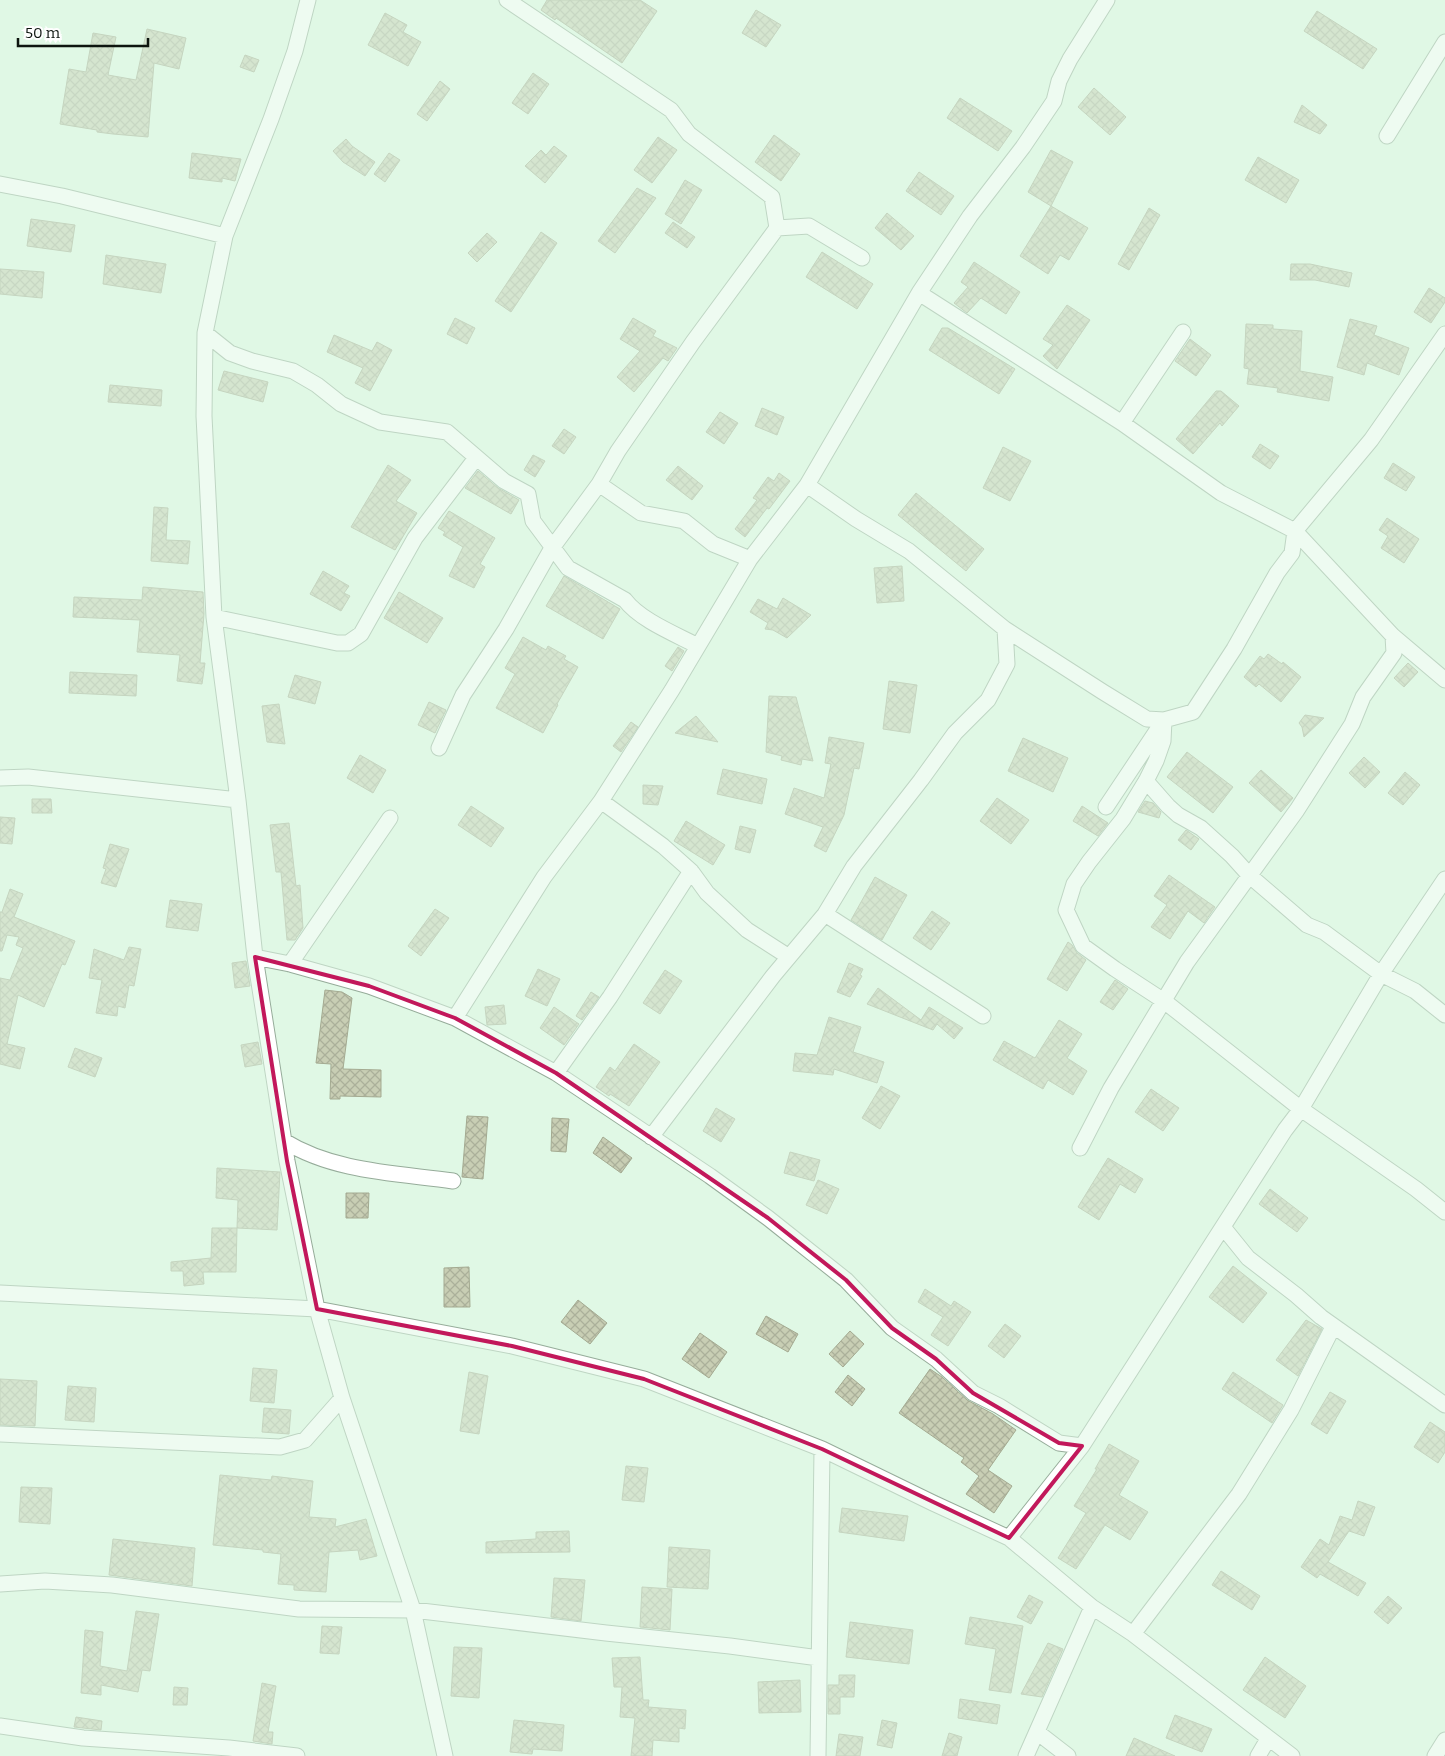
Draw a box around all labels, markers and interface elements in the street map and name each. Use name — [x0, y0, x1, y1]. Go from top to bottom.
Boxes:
scale bar — [18, 15, 148, 47]
text: 50 m — [25, 24, 61, 42]

